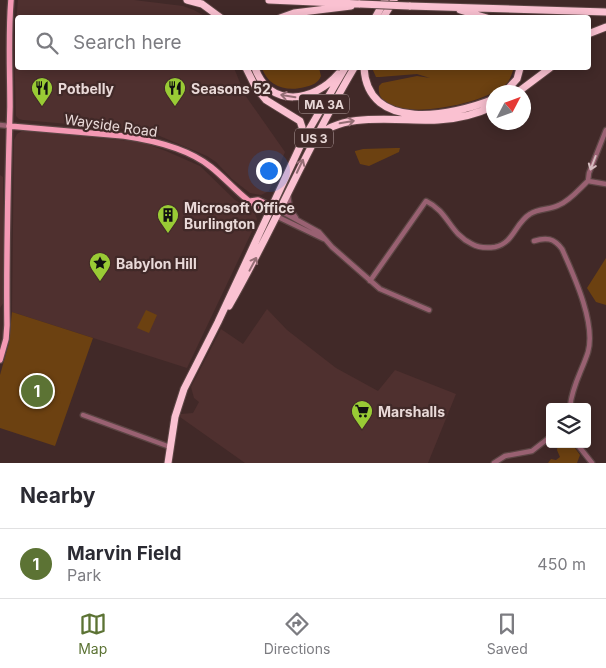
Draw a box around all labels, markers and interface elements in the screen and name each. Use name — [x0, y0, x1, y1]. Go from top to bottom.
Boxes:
search box — [15, 15, 591, 70]
icon: search — [33, 29, 61, 57]
text: Search here — [73, 31, 182, 54]
restaurant icon: Potbelly — [30, 76, 54, 107]
restaurant icon: Seasons 52 — [163, 76, 187, 107]
place label: Potbelly — [58, 80, 115, 97]
place label: Seasons 52 — [191, 80, 271, 97]
north arrow — [486, 85, 531, 130]
one-way arrow — [280, 90, 296, 100]
road number: MA 3A — [299, 95, 349, 114]
street label: Wayside Road — [63, 110, 159, 140]
one-way arrow — [339, 116, 355, 126]
road number: US 3 — [295, 128, 333, 148]
one-way arrow — [588, 155, 597, 170]
your location — [256, 158, 282, 184]
one-way arrow — [296, 159, 306, 174]
place label: Microsoft Office Burlington — [184, 199, 295, 232]
building icon: Microsoft Office Burlington — [156, 203, 180, 234]
place icon: Babylon Hill — [88, 251, 112, 282]
place label: Babylon Hill — [116, 255, 197, 272]
one-way arrow — [248, 256, 258, 271]
pin: 1 — [21, 372, 53, 410]
supermarket icon: Marshalls — [350, 399, 374, 430]
place label: Marshalls — [378, 403, 445, 420]
map controls — [546, 403, 591, 448]
button: layers — [546, 403, 591, 448]
text: Nearby — [20, 483, 95, 508]
text: Marvin Field — [67, 542, 181, 565]
text: 1 — [33, 554, 39, 574]
text: 450 m — [537, 554, 586, 574]
text: Park — [67, 565, 101, 585]
tab: Map — [78, 610, 107, 657]
tab: Directions — [264, 610, 330, 657]
tab: Saved — [487, 610, 528, 657]

